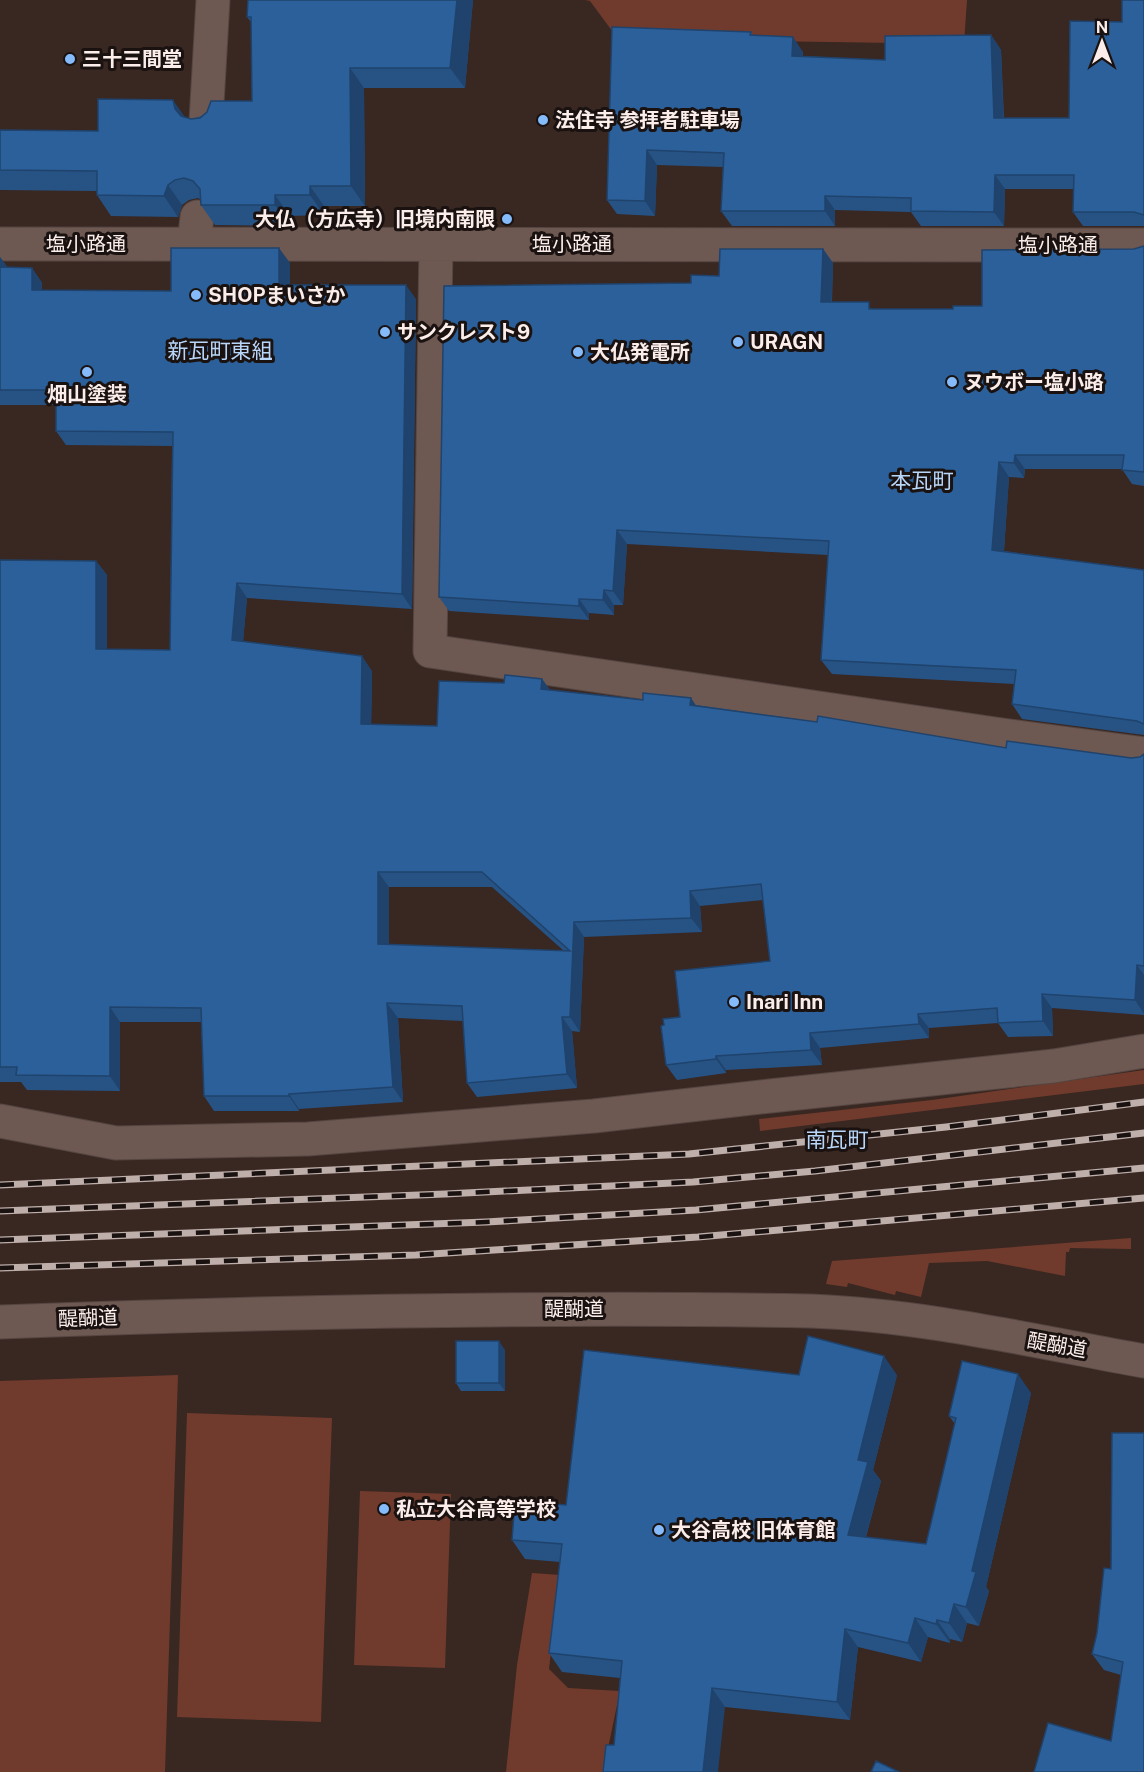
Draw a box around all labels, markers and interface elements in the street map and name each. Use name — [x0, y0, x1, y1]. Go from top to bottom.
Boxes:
north arrow — [1072, 12, 1132, 72]
text: N — [1096, 18, 1108, 37]
place label: 三十三間堂 — [82, 47, 182, 71]
marker: 三十三間堂 — [63, 52, 77, 66]
place label: 法住寺 参拝者駐車場 — [555, 108, 740, 132]
marker: 法住寺 参拝者駐車場 — [536, 113, 550, 127]
place label: 大仏（方広寺）旧境内南限 — [255, 207, 495, 231]
marker: 大仏（方広寺）旧境内南限 — [500, 212, 514, 226]
street label: 塩小路通 — [46, 232, 126, 256]
street label: 塩小路通 — [532, 232, 612, 256]
street label: 塩小路通 — [1018, 233, 1098, 257]
place label: SHOPまいさか — [208, 283, 345, 307]
marker: SHOPまいさか — [189, 288, 203, 302]
place label: サンクレスト9 — [397, 320, 530, 344]
marker: サンクレスト9 — [378, 325, 392, 339]
place label: URAGN — [750, 330, 823, 354]
marker: URAGN — [731, 335, 745, 349]
district label: 新瓦町東組 — [168, 338, 273, 363]
place label: 大仏発電所 — [590, 340, 690, 364]
marker: 大仏発電所 — [571, 345, 585, 359]
marker: 畑山塗装 — [80, 365, 94, 379]
place label: ヌウボー塩小路 — [964, 370, 1104, 394]
marker: ヌウボー塩小路 — [945, 375, 959, 389]
place label: 畑山塗装 — [47, 382, 127, 406]
district label: 本瓦町 — [891, 468, 954, 493]
place label: Inari Inn — [746, 990, 823, 1014]
marker: Inari Inn — [727, 995, 741, 1009]
district label: 南瓦町 — [806, 1127, 869, 1152]
street label: 醍醐道 — [544, 1297, 604, 1321]
street label: 醍醐道 — [58, 1305, 118, 1331]
street label: 醍醐道 — [1025, 1328, 1089, 1362]
place label: 私立大谷高等学校 — [396, 1497, 556, 1521]
marker: 私立大谷高等学校 — [377, 1502, 391, 1516]
place label: 大谷高校 旧体育館 — [671, 1518, 836, 1542]
marker: 大谷高校 旧体育館 — [652, 1523, 666, 1537]

